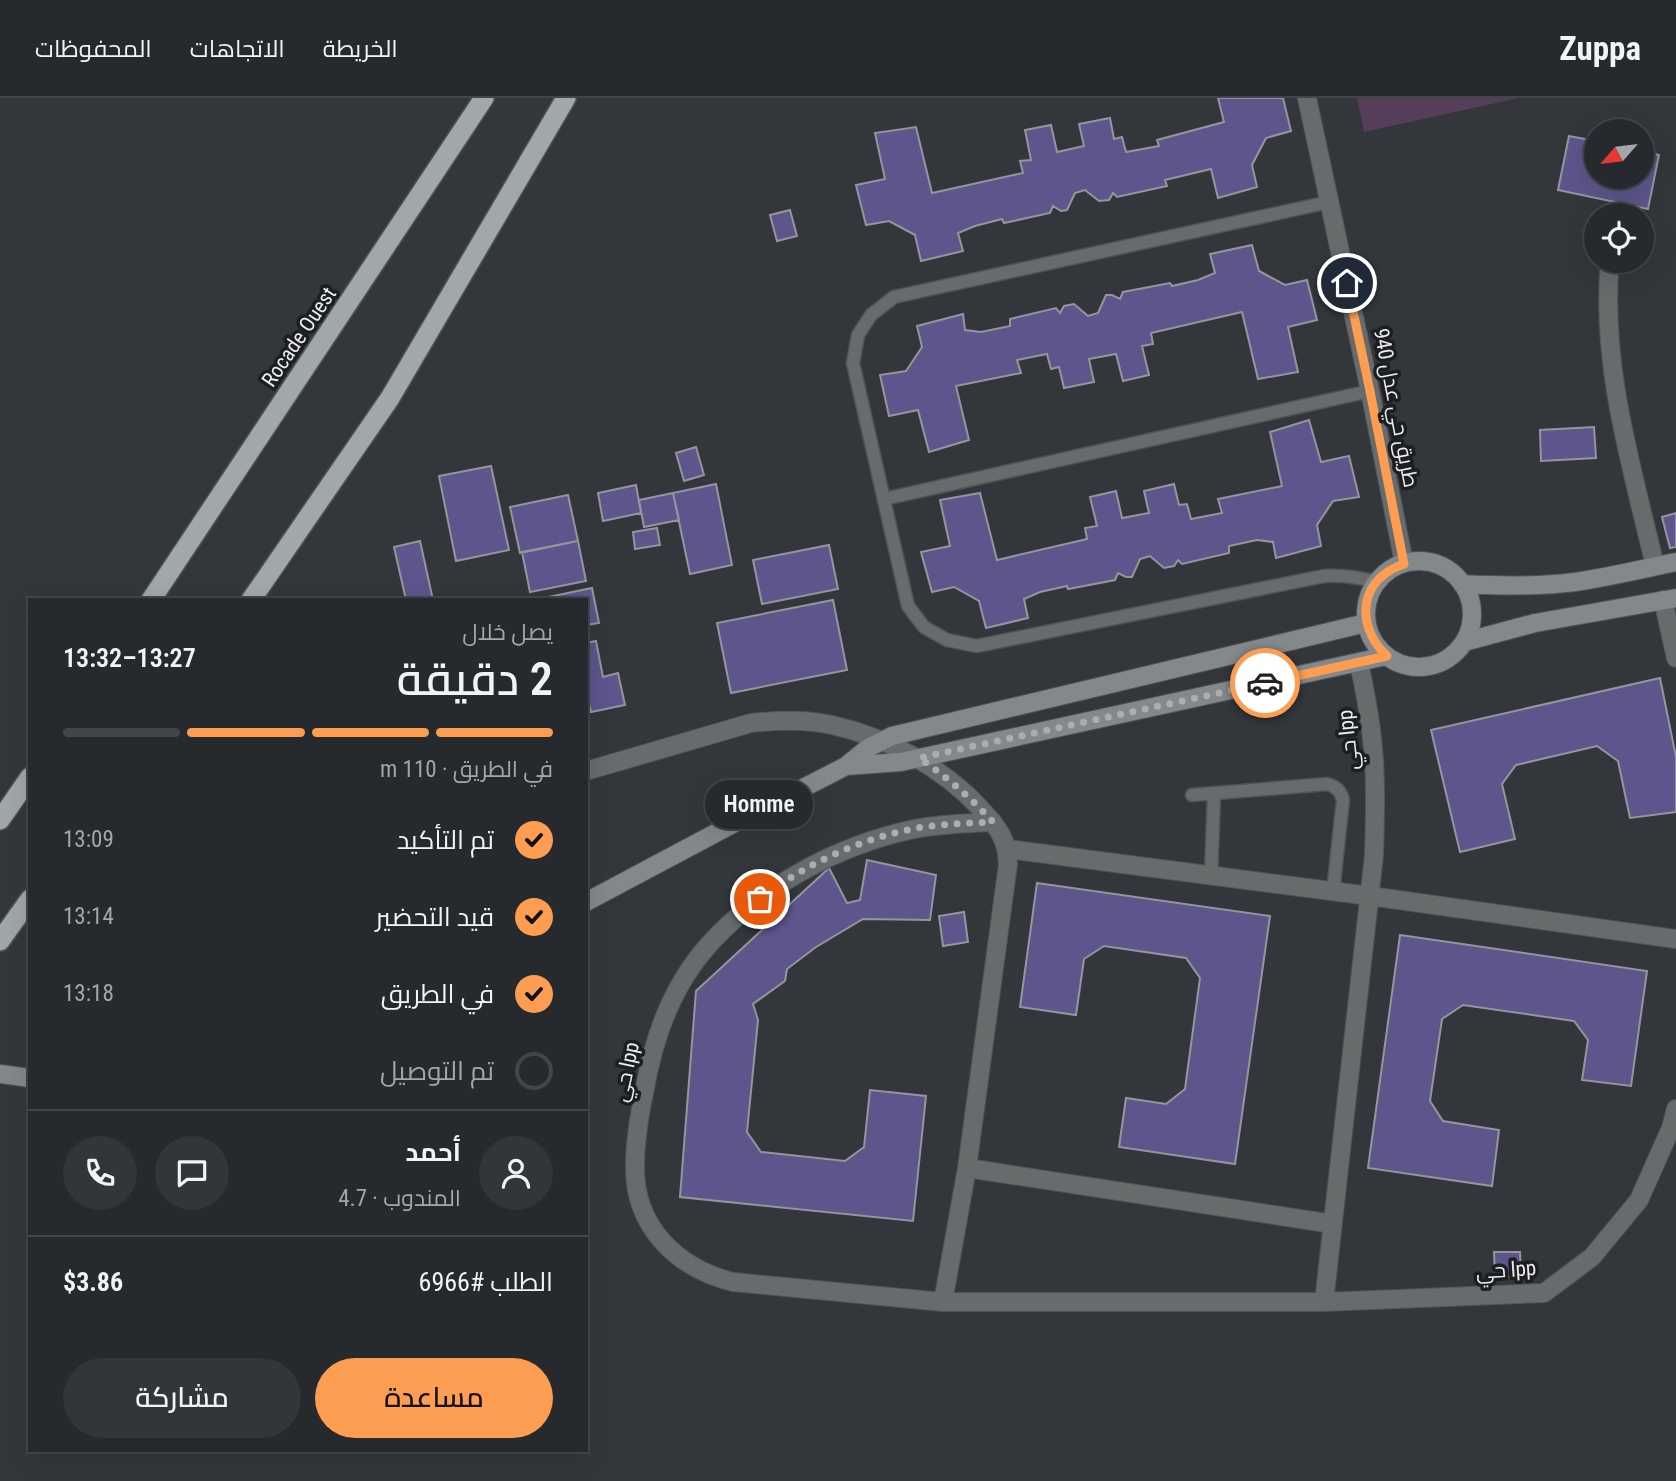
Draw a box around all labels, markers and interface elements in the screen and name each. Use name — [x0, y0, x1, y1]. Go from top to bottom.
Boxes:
text: Zuppa — [1559, 29, 1641, 68]
text: المحفوظات — [35, 35, 152, 63]
text: الاتجاهات — [190, 35, 285, 63]
text: الخريطة — [323, 35, 398, 63]
north arrow — [1584, 119, 1654, 189]
map controls — [1584, 119, 1654, 273]
button: locate — [1584, 203, 1654, 273]
pin — [1317, 253, 1377, 313]
icon: home — [1328, 264, 1366, 302]
street label: Rocade Ouest — [257, 283, 341, 391]
street label: طريق حي عدل 940 — [1365, 326, 1423, 490]
text: يصل خلال — [462, 619, 553, 646]
text: 13:27–13:32 — [63, 643, 196, 673]
courier — [1230, 648, 1300, 718]
text: 2 دقيقة — [397, 652, 553, 706]
icon: car — [1246, 664, 1284, 702]
street label: حي lpp — [1333, 708, 1367, 771]
text: في الطريق · 110 m — [380, 756, 553, 783]
callout: Homme — [706, 780, 814, 829]
text: Homme — [724, 791, 794, 818]
icon: check — [515, 821, 553, 859]
text: تم التأكيد — [397, 825, 494, 855]
text: 13:09 — [63, 826, 114, 853]
pin — [730, 869, 790, 929]
icon: bag — [741, 880, 779, 918]
icon: check — [515, 898, 553, 936]
text: قيد التحضير — [376, 902, 494, 932]
text: 13:14 — [63, 903, 114, 930]
icon: check — [515, 975, 553, 1013]
text: في الطريق — [381, 979, 494, 1009]
text: 13:18 — [63, 980, 114, 1007]
street label: حي lpp — [608, 1040, 648, 1105]
text: تم التوصيل — [380, 1056, 494, 1086]
button: phone — [63, 1136, 137, 1210]
button: chat — [155, 1136, 229, 1210]
button: person — [479, 1136, 553, 1210]
text: أحمد — [405, 1137, 461, 1167]
text: المندوب · 4.7 — [338, 1185, 461, 1212]
street label: حي lpp — [1475, 1256, 1537, 1288]
text: $3.86 — [63, 1267, 123, 1297]
text: الطلب #6966 — [419, 1267, 553, 1297]
button: مشاركة — [63, 1358, 301, 1438]
button: مساعدة — [315, 1358, 553, 1438]

